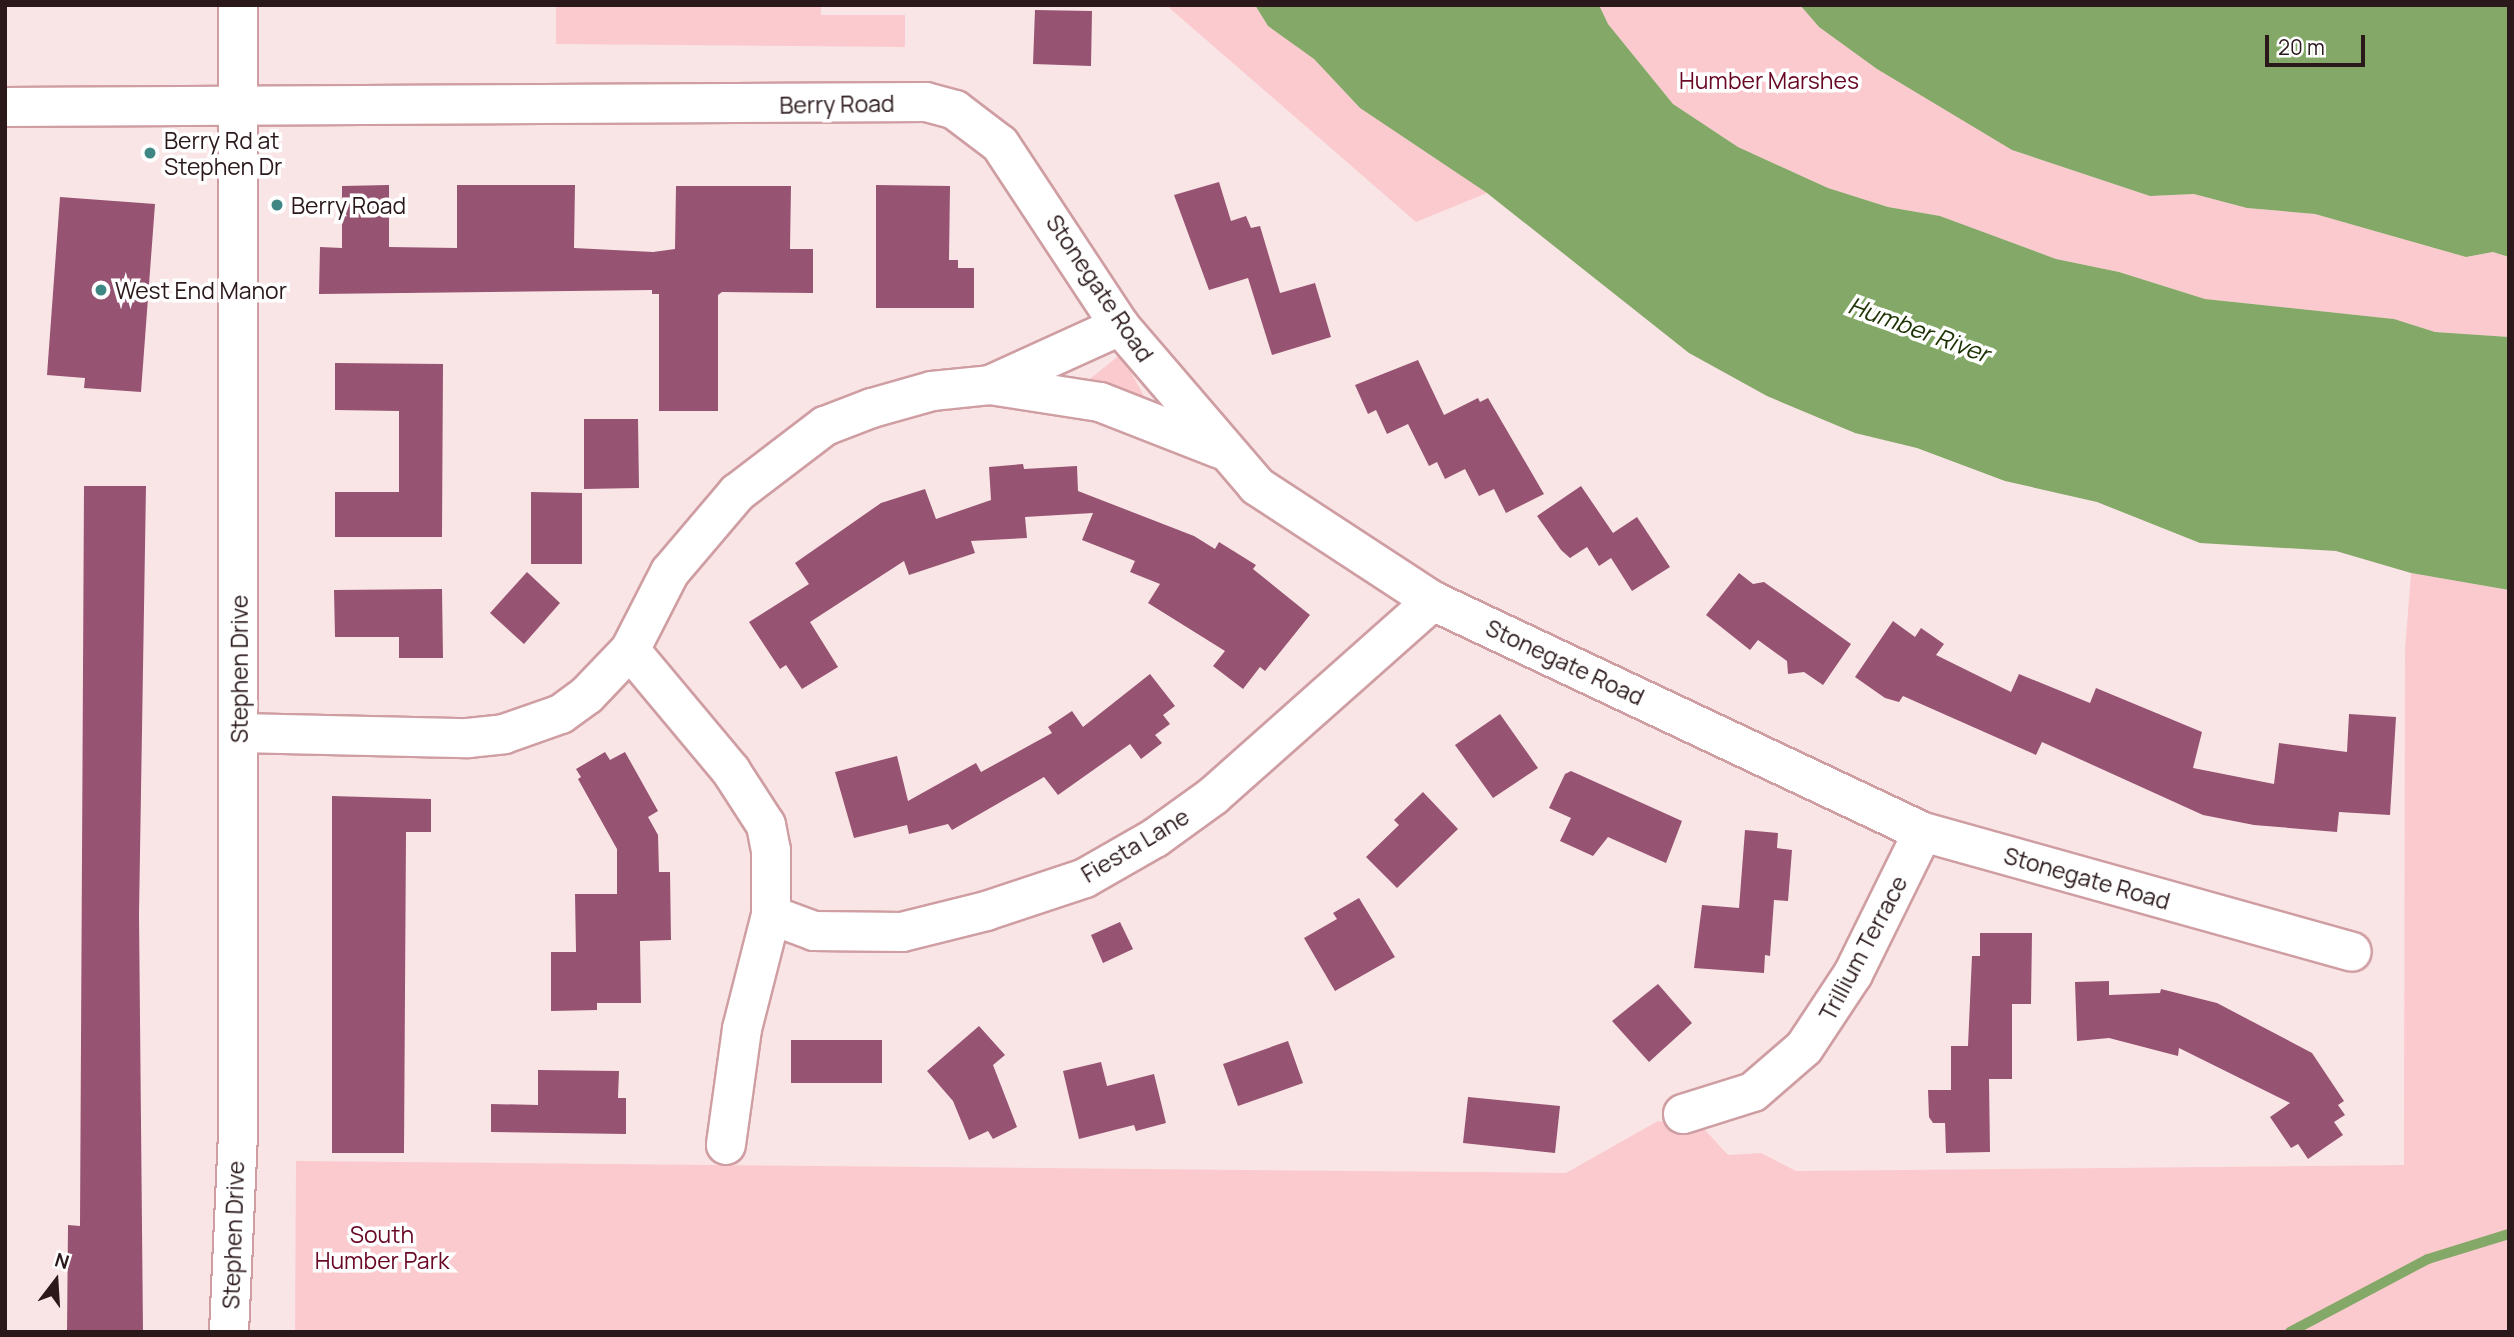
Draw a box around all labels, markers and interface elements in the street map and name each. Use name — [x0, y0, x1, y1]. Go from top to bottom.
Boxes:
scale bar — [2269, 21, 2369, 65]
text: 20 m — [2278, 33, 2325, 61]
park label: Humber Marshes — [1679, 66, 1859, 94]
street label: Berry Road — [779, 89, 895, 119]
place label: Berry Rd at Stephen Dr — [164, 126, 282, 180]
marker: Berry Rd at Stephen Dr — [142, 145, 158, 161]
place label: Berry Road — [291, 191, 406, 219]
marker: Berry Road — [269, 197, 285, 213]
street label: Stonegate Road — [1041, 209, 1159, 367]
place label: West End Manor — [115, 276, 287, 304]
marker: West End Manor — [93, 282, 109, 298]
water label: Humber River — [1845, 290, 1993, 368]
street label: Stephen Drive — [225, 595, 253, 743]
street label: Stonegate Road — [1482, 613, 1648, 711]
street label: Fiesta Lane — [1076, 802, 1194, 888]
street label: Stonegate Road — [2001, 841, 2173, 915]
street label: Trillium Terrace — [1813, 871, 1913, 1025]
street label: Stephen Drive — [217, 1160, 249, 1310]
park label: South Humber Park — [315, 1220, 449, 1274]
north arrow — [21, 1246, 91, 1316]
text: N — [52, 1246, 72, 1275]

